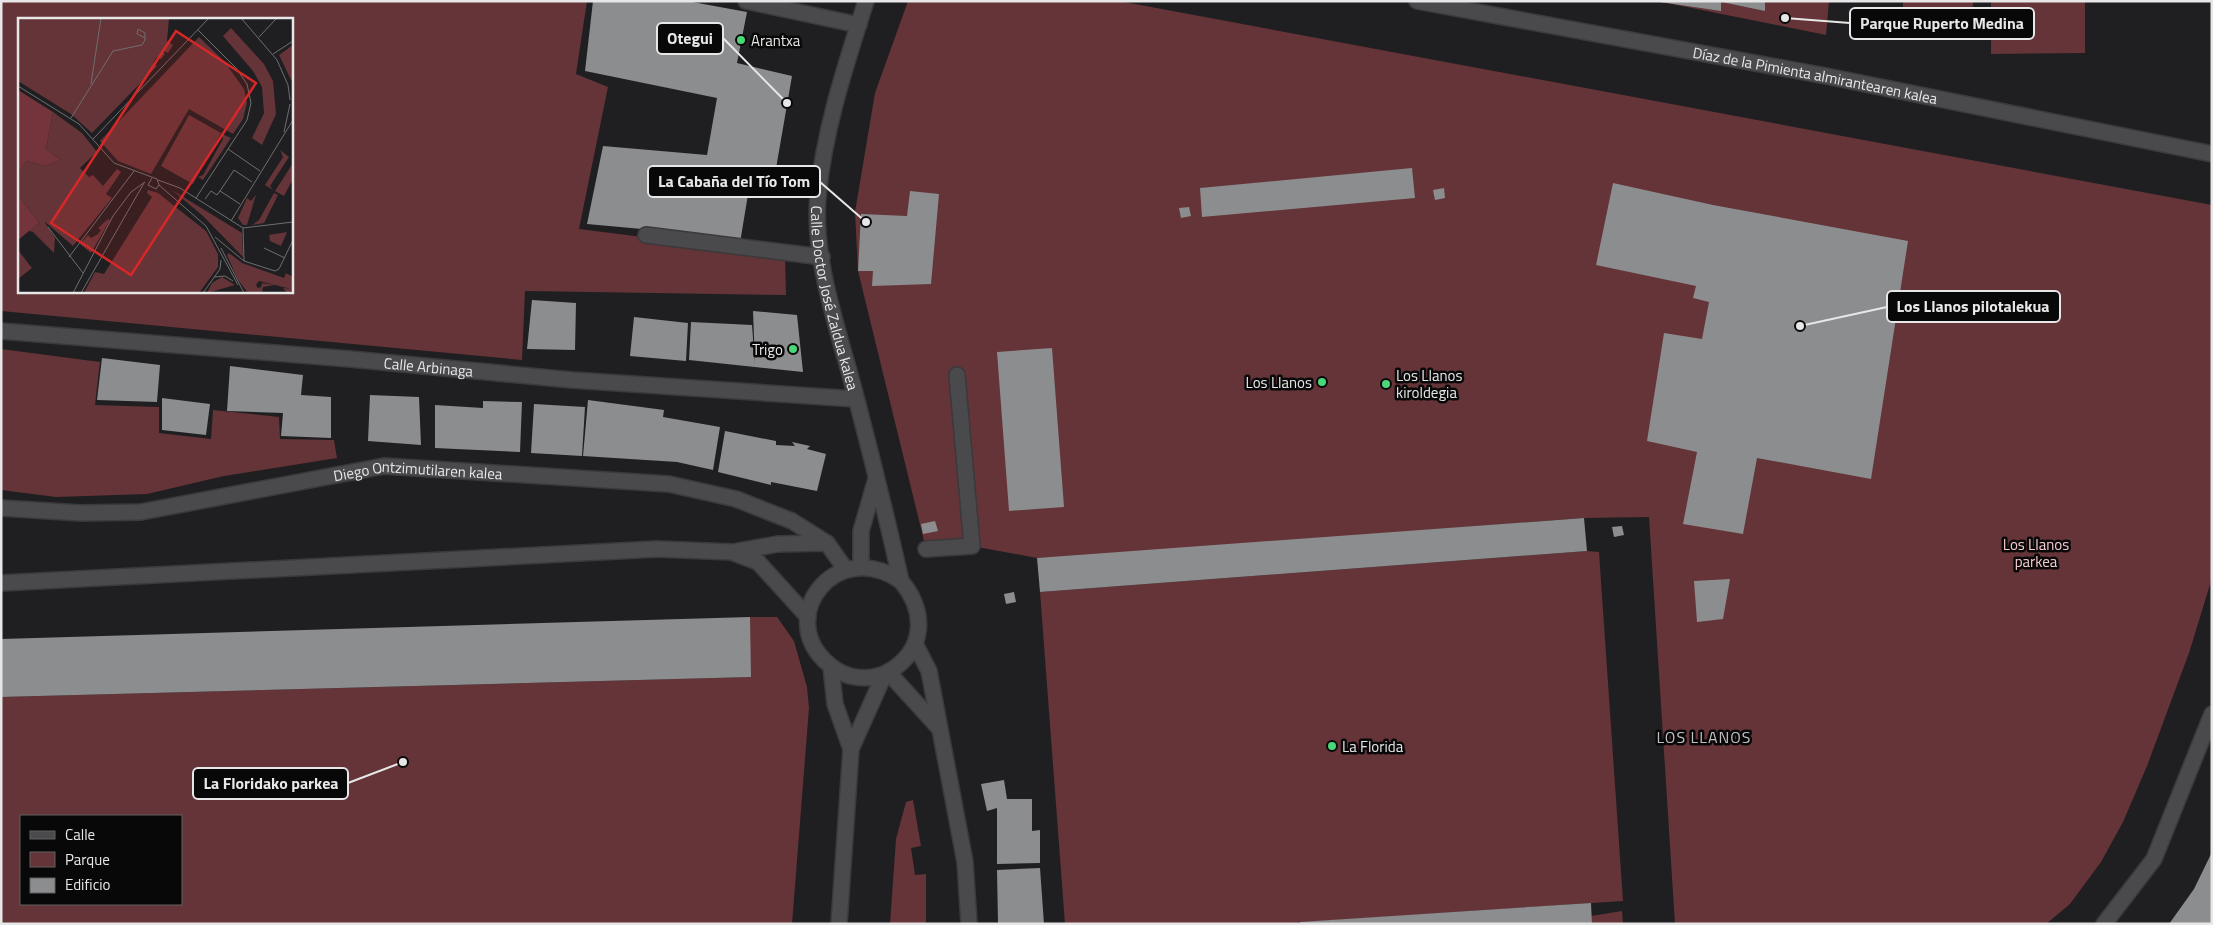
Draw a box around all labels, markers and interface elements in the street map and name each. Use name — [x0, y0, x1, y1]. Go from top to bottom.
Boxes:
callout: Parque Ruperto Medina — [1850, 8, 2034, 39]
text: Parque Ruperto Medina — [1860, 11, 2024, 35]
inset map — [18, 18, 292, 292]
callout: Otegui — [657, 23, 723, 54]
text: Otegui — [667, 26, 713, 50]
place label: Arantxa — [751, 29, 801, 52]
marker: Arantxa — [735, 34, 747, 46]
street label: Díaz de la Pimienta almirantearen kalea — [1691, 40, 1940, 110]
callout: La Cabaña del Tío Tom — [648, 166, 820, 197]
text: La Cabaña del Tío Tom — [658, 169, 810, 193]
street label: Calle Doctor José Zaldua kalea — [806, 205, 865, 393]
callout: Los Llanos pilotalekua — [1887, 291, 2060, 322]
text: Los Llanos pilotalekua — [1896, 294, 2050, 318]
place label: Trigo — [752, 338, 783, 361]
marker: Trigo — [787, 343, 799, 355]
street label: Calle Arbinaga — [383, 351, 475, 382]
place label: Los Llanos kiroldegia — [1396, 364, 1462, 404]
place label: Los Llanos — [1246, 371, 1312, 394]
marker: Los Llanos — [1316, 376, 1328, 388]
marker: Los Llanos kiroldegia — [1380, 378, 1392, 390]
street label: Diego Ontzimutilaren kalea — [331, 454, 504, 487]
park label: Los Llanos parkea — [2003, 533, 2069, 573]
district label: LOS LLANOS — [1656, 725, 1752, 749]
place label: La Florida — [1342, 735, 1404, 758]
marker: La Florida — [1326, 740, 1338, 752]
callout: La Floridako parkea — [193, 768, 348, 799]
text: La Floridako parkea — [203, 771, 339, 795]
legend — [20, 815, 182, 905]
text: Calle — [65, 823, 95, 846]
text: Parque — [65, 848, 110, 871]
text: Edificio — [65, 873, 110, 896]

